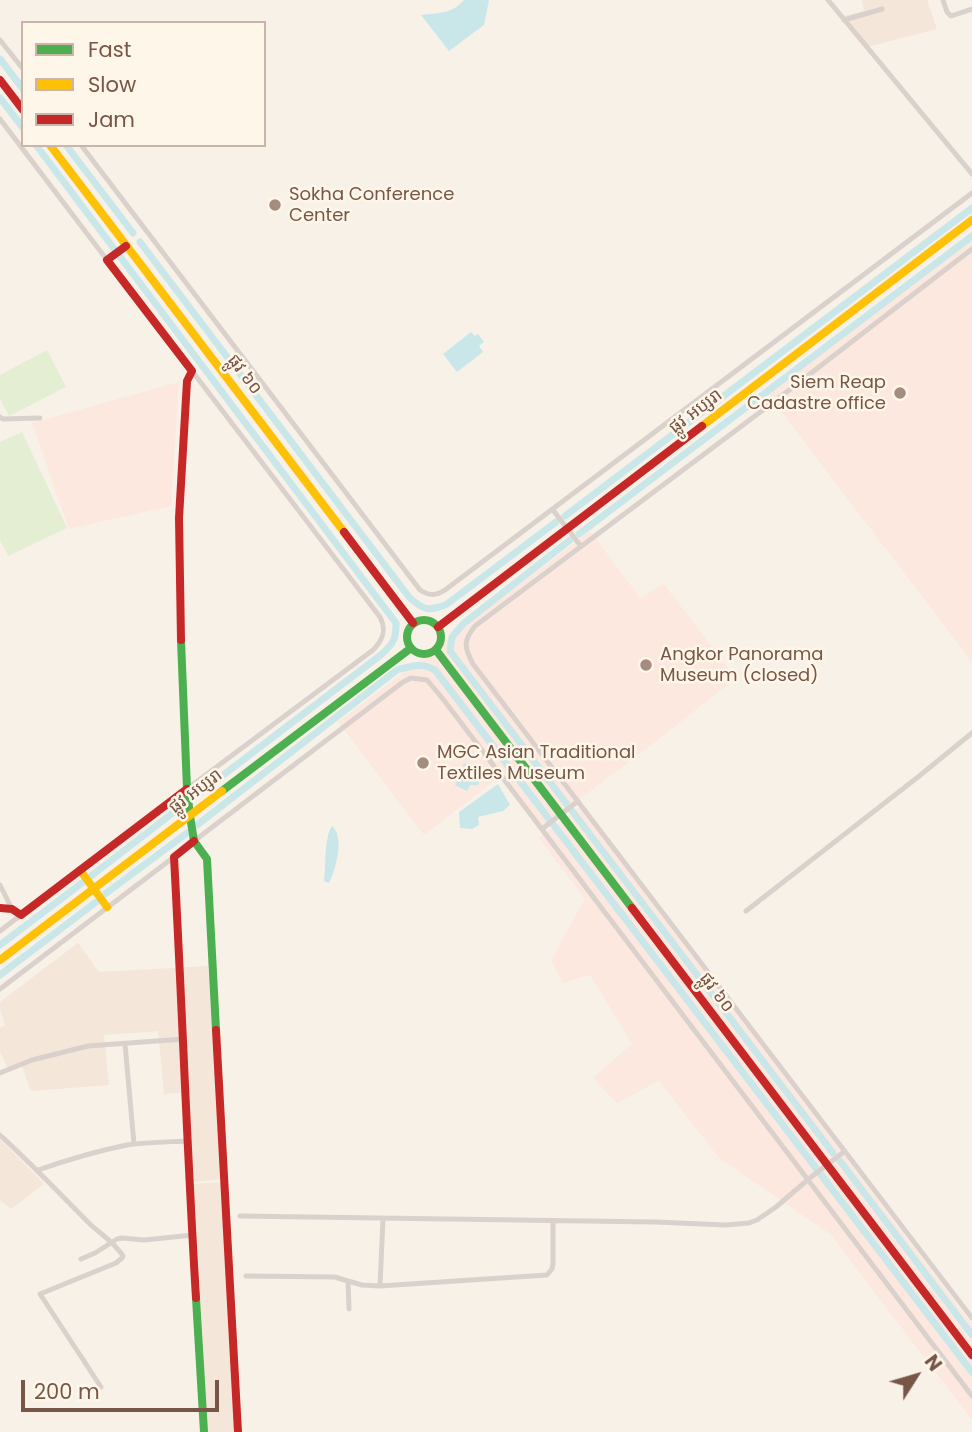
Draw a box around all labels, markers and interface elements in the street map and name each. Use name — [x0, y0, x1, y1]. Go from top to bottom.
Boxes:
legend — [21, 21, 266, 147]
text: Fast — [88, 35, 131, 64]
text: Slow — [88, 70, 136, 99]
text: Jam — [88, 105, 135, 134]
place label: Sokha Conference Center — [289, 184, 454, 227]
marker: Sokha Conference Center — [267, 197, 283, 213]
street label: ផ្លូវ ៦០ — [222, 351, 266, 399]
place label: Siem Reap Cadastre office — [747, 372, 886, 414]
street label: ផ្លូវ អប្សរា — [665, 385, 727, 439]
marker: Siem Reap Cadastre office — [892, 385, 908, 401]
place label: Angkor Panorama Museum (closed) — [660, 644, 823, 686]
marker: Angkor Panorama Museum (closed) — [638, 657, 654, 673]
place label: MGC Asian Traditional Textiles Museum — [437, 742, 635, 784]
marker: MGC Asian Traditional Textiles Museum — [415, 755, 431, 771]
street label: ផ្លូវ អប្សរា — [165, 765, 227, 819]
street label: ផ្លូវ ៦០ — [694, 969, 738, 1017]
north arrow — [881, 1341, 951, 1411]
text: N — [918, 1349, 948, 1377]
scale bar — [24, 1366, 222, 1410]
text: 200 m — [34, 1377, 100, 1406]

